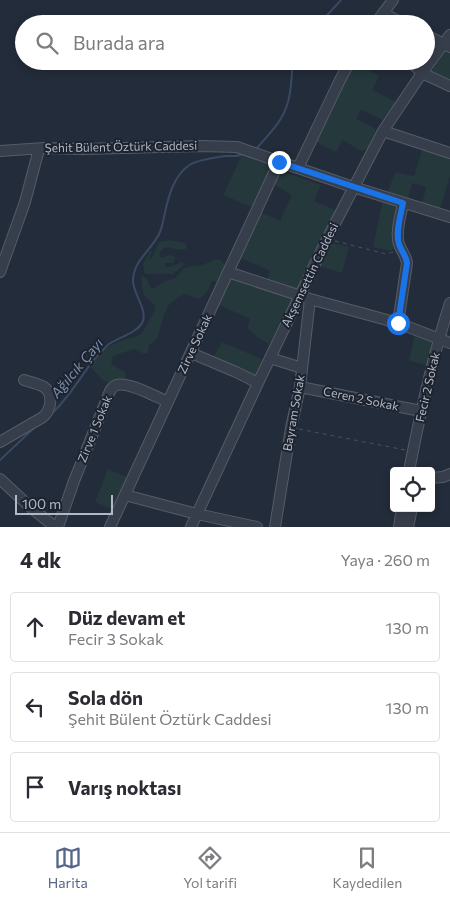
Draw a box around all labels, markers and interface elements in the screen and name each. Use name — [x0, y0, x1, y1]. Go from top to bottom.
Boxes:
search box — [15, 15, 435, 70]
icon: search — [33, 29, 61, 57]
text: Burada ara — [73, 31, 165, 54]
street label: Şehit Bülent Öztürk Caddesi — [45, 138, 197, 154]
route end — [268, 151, 291, 174]
street label: Akşemsettin Caddesi — [278, 220, 340, 329]
street label: Zirve Sokak — [174, 311, 214, 376]
route start — [387, 312, 410, 335]
water label: Ağılcık Çayı — [46, 334, 107, 402]
street label: Fecir 2 Sokak — [412, 350, 442, 423]
street label: Bayram Sokak — [279, 373, 307, 452]
street label: Ceren 2 Sokak — [322, 383, 401, 413]
street label: Zirve 1 Sokak — [74, 392, 114, 464]
map controls — [390, 467, 435, 512]
button: locate — [390, 467, 435, 512]
scale bar — [15, 492, 112, 515]
text: 100 m — [22, 495, 61, 512]
text: 4 dk — [20, 547, 61, 572]
text: Yaya · 260 m — [341, 550, 430, 569]
text: Düz devam et — [68, 606, 185, 629]
icon: ahead — [21, 613, 49, 641]
text: 130 m — [386, 618, 429, 637]
text: Fecir 3 Sokak — [68, 629, 164, 648]
text: Sola dön — [68, 686, 143, 709]
icon: left — [21, 693, 49, 721]
text: 130 m — [386, 698, 429, 717]
text: Şehit Bülent Öztürk Caddesi — [68, 709, 272, 728]
icon: arrive — [21, 773, 49, 801]
text: Varış noktası — [68, 776, 181, 799]
tab: Harita — [48, 844, 88, 891]
tab: Yol tarifi — [183, 844, 237, 891]
tab: Kaydedilen — [333, 844, 402, 891]

